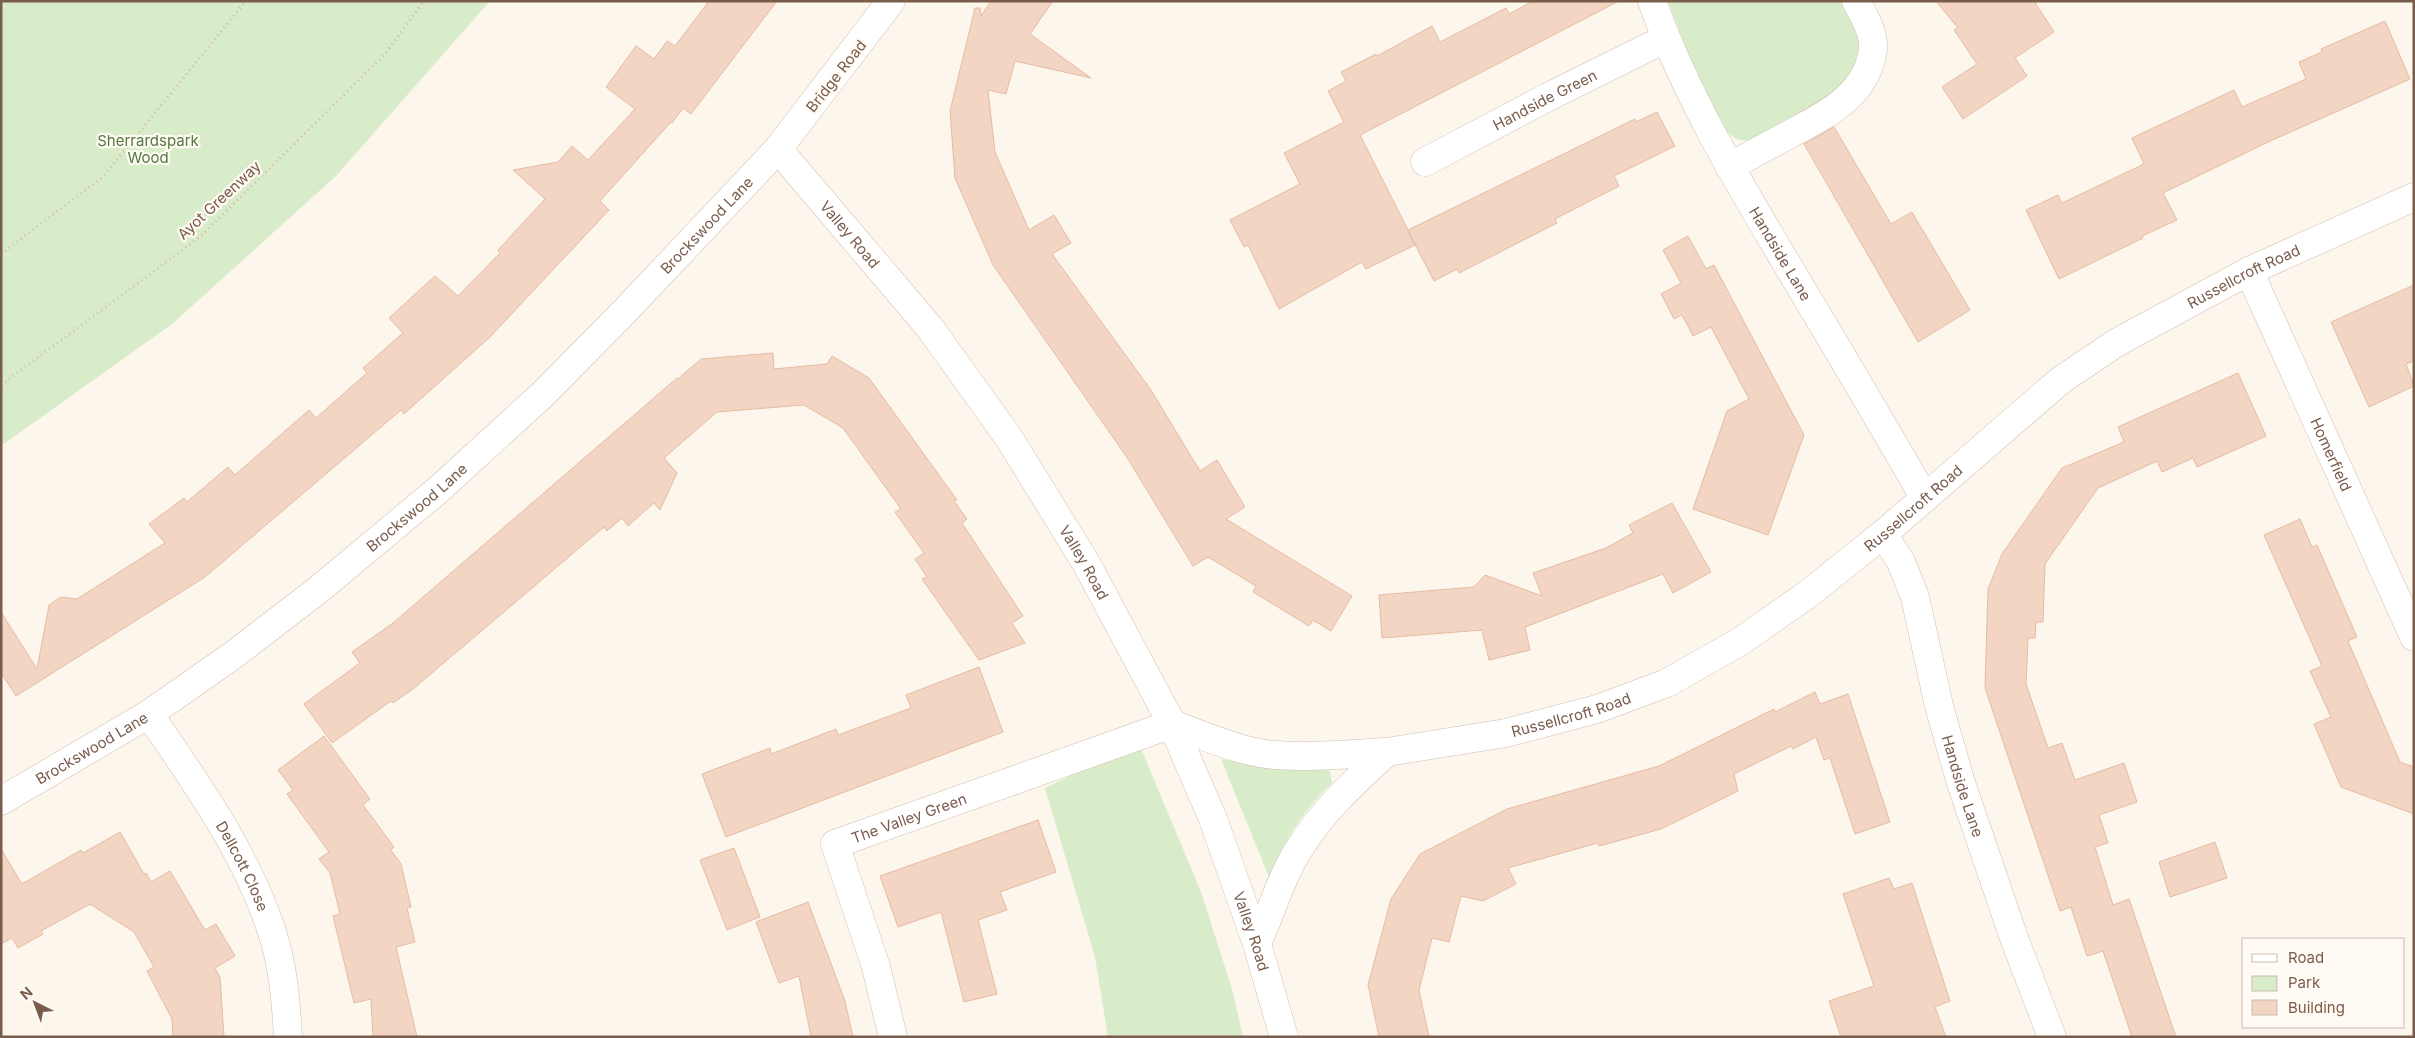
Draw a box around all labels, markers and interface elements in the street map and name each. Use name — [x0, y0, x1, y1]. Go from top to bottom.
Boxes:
street label: Bridge Road — [802, 36, 870, 116]
street label: Handside Green — [1489, 65, 1600, 134]
park label: Sherrardspark Wood — [97, 131, 200, 167]
street label: Ayot Greenway — [173, 156, 265, 244]
street label: Brockswood Lane — [656, 172, 757, 277]
street label: Valley Road — [816, 197, 884, 272]
street label: Handside Lane — [1746, 203, 1816, 304]
street label: Russellcroft Road — [2184, 240, 2303, 312]
street label: Homerfield — [2307, 414, 2356, 494]
street label: Brockswood Lane — [362, 459, 471, 556]
street label: Russellcroft Road — [1860, 460, 1966, 555]
street label: Valley Road — [1056, 522, 1113, 603]
street label: Russellcroft Road — [1509, 688, 1633, 741]
street label: Brockswood Lane — [32, 707, 151, 788]
street label: Handside Lane — [1938, 733, 1988, 839]
street label: The Valley Green — [849, 788, 969, 847]
street label: Dellcott Close — [212, 818, 273, 914]
street label: Valley Road — [1230, 889, 1274, 973]
legend — [2242, 938, 2405, 1028]
text: Road — [2288, 948, 2324, 967]
text: Park — [2288, 973, 2321, 992]
north arrow — [10, 978, 60, 1028]
text: N — [16, 983, 36, 1003]
text: Building — [2288, 998, 2345, 1017]

